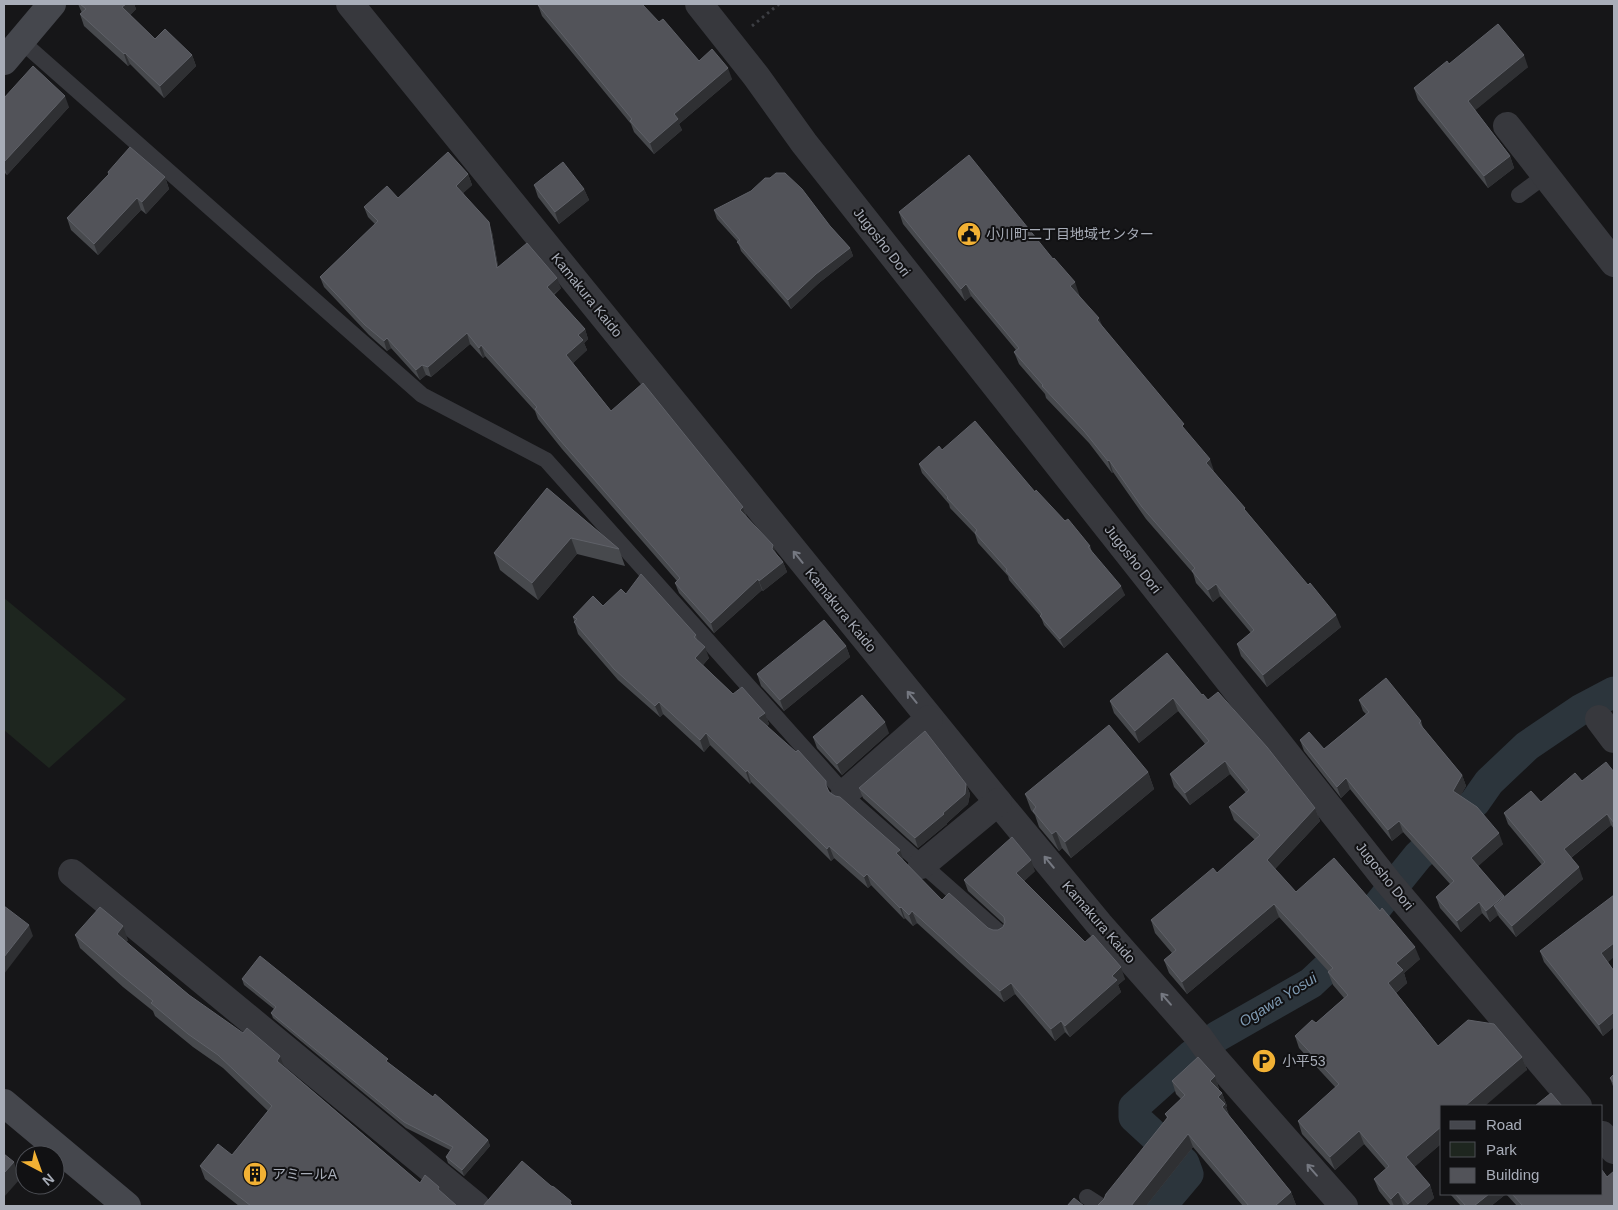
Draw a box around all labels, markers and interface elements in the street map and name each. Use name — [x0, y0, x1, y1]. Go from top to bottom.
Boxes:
street label: Jugosho Dori — [850, 205, 914, 279]
public building icon: 小川町二丁目地域センター — [956, 221, 982, 247]
place label: 小川町二丁目地域センター — [986, 226, 1154, 242]
street label: Kamakura Kaido — [548, 250, 626, 340]
street label: Jugosho Dori — [1101, 522, 1165, 596]
one-way arrow — [793, 551, 804, 564]
street label: Kamakura Kaido — [802, 565, 880, 655]
one-way arrow — [906, 690, 917, 703]
street label: Jugosho Dori — [1353, 839, 1417, 913]
one-way arrow — [1043, 856, 1054, 869]
street label: Kamakura Kaido — [1059, 878, 1139, 966]
water label: Ogawa Yosui — [1236, 969, 1320, 1030]
one-way arrow — [1161, 993, 1172, 1006]
parking icon: 小平53 — [1251, 1048, 1277, 1074]
place label: 小平53 — [1282, 1053, 1326, 1069]
legend — [1440, 1105, 1603, 1195]
text: Road — [1486, 1116, 1522, 1133]
text: Park — [1486, 1141, 1517, 1158]
north arrow — [15, 1145, 65, 1195]
building icon: アミールA — [242, 1161, 268, 1187]
one-way arrow — [1306, 1163, 1317, 1176]
place label: アミールA — [272, 1166, 338, 1182]
text: Building — [1486, 1166, 1539, 1183]
text: N — [39, 1170, 58, 1189]

